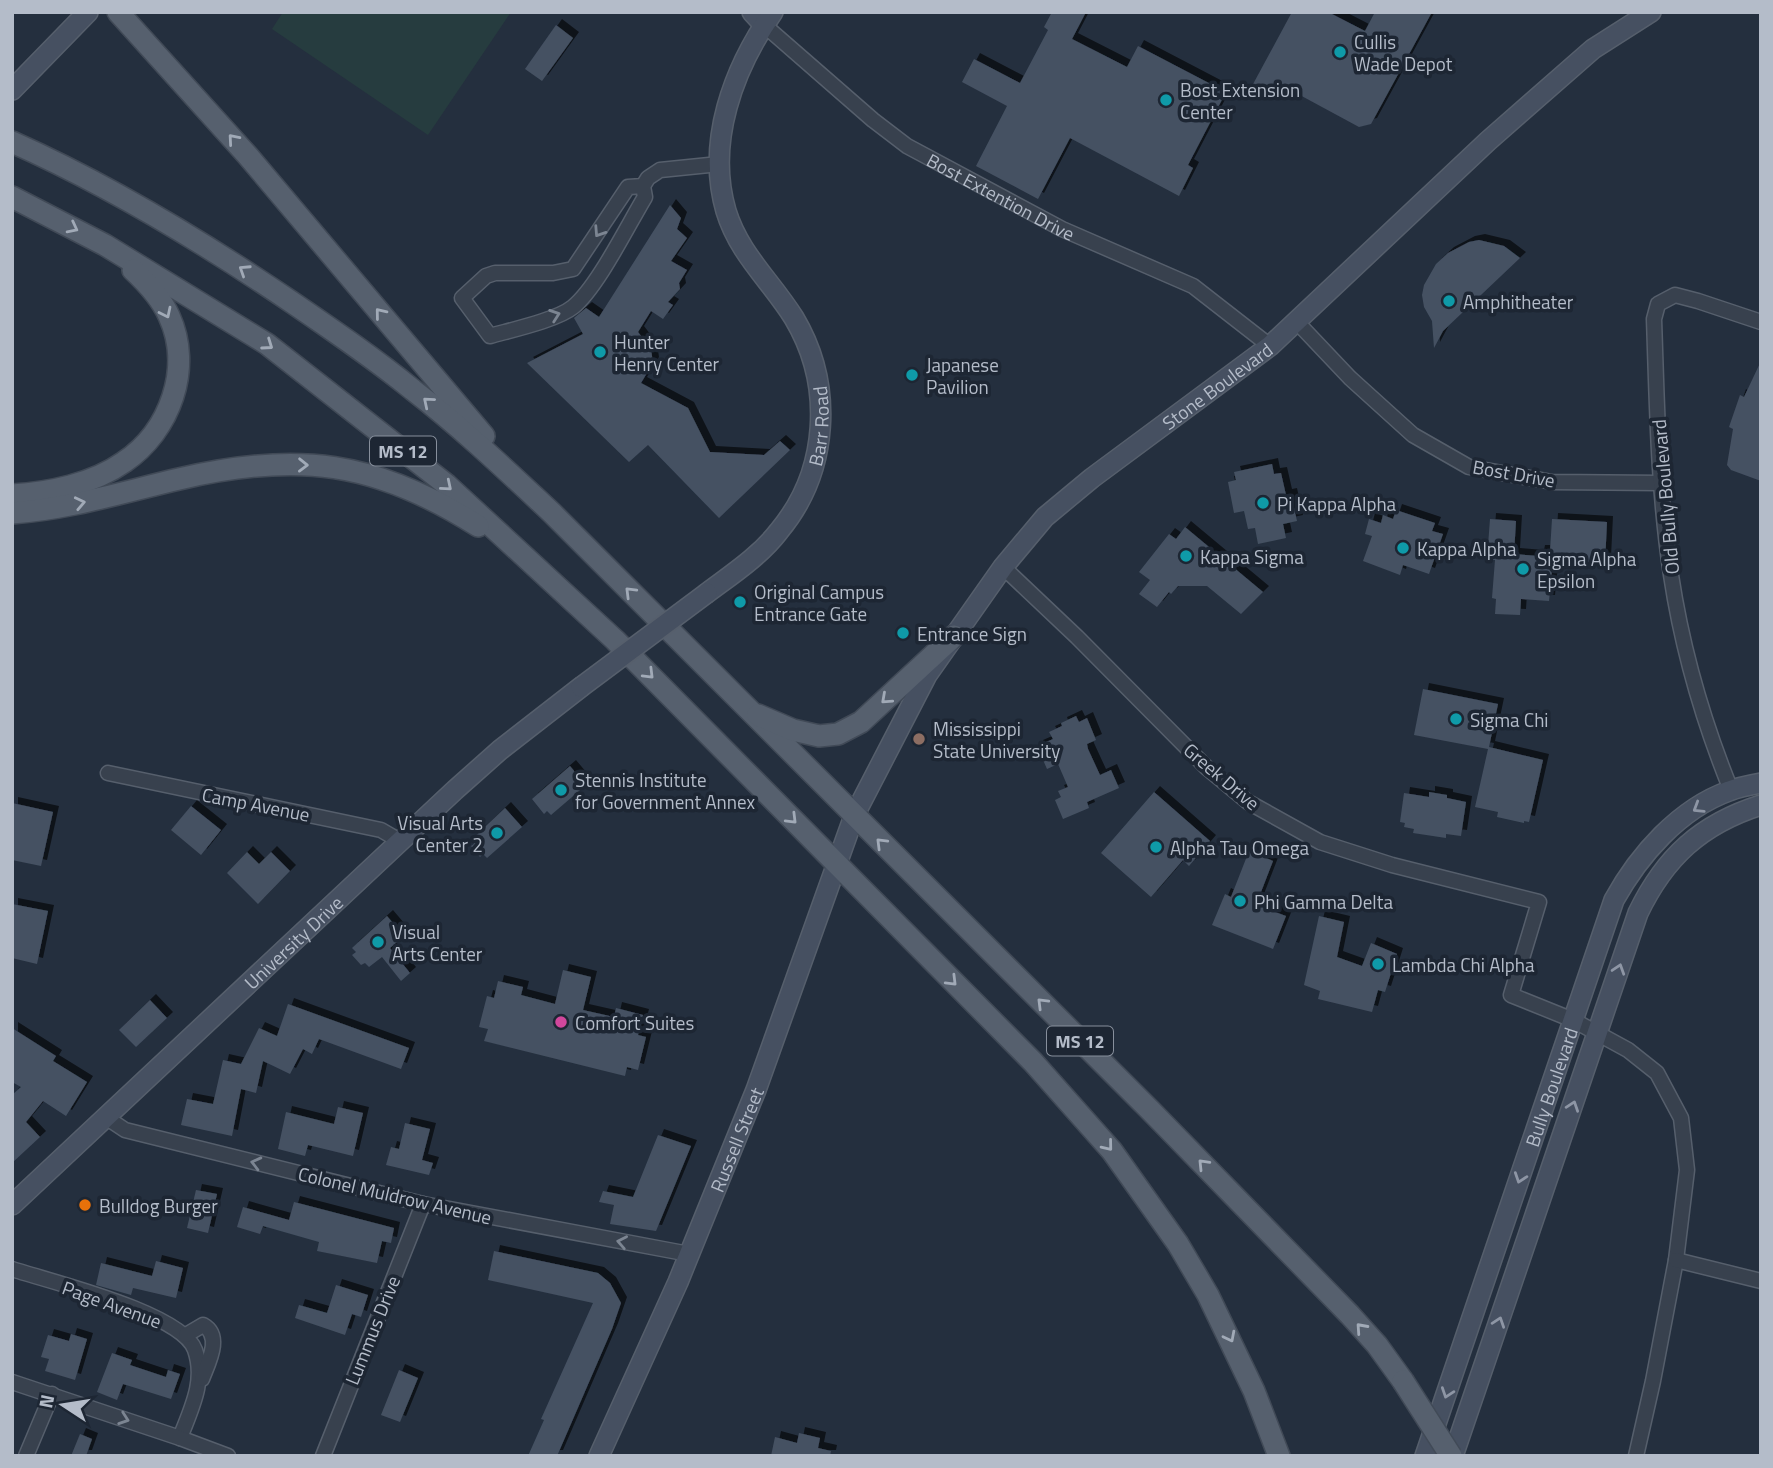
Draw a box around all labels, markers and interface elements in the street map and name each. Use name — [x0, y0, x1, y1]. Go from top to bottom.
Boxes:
place label: Cullis Wade Depot — [1354, 27, 1453, 78]
marker: Cullis Wade Depot — [1332, 44, 1348, 60]
place label: Bost Extension Center — [1180, 75, 1300, 126]
marker: Bost Extension Center — [1158, 92, 1174, 108]
one-way arrow — [229, 135, 241, 148]
street label: Bost Extention Drive — [922, 145, 1079, 247]
one-way arrow — [66, 220, 78, 234]
one-way arrow — [594, 224, 607, 237]
one-way arrow — [238, 265, 251, 278]
place label: Amphitheater — [1463, 287, 1574, 316]
marker: Amphitheater — [1441, 293, 1457, 309]
one-way arrow — [158, 306, 172, 318]
one-way arrow — [376, 308, 389, 320]
one-way arrow — [548, 310, 560, 324]
place label: Hunter Henry Center — [614, 327, 720, 378]
street label: Stone Boulevard — [1155, 335, 1278, 436]
one-way arrow — [260, 337, 273, 350]
marker: Hunter Henry Center — [592, 344, 608, 360]
place label: Japanese Pavilion — [926, 350, 999, 401]
marker: Japanese Pavilion — [904, 367, 920, 383]
street label: Barr Road — [800, 384, 835, 469]
one-way arrow — [424, 398, 437, 410]
street label: Old Bully Boulevard — [1644, 418, 1686, 576]
road number: MS 12 — [370, 436, 436, 466]
street label: Bost Drive — [1471, 452, 1557, 494]
one-way arrow — [298, 457, 309, 473]
one-way arrow — [439, 478, 452, 490]
place label: Pi Kappa Alpha — [1277, 489, 1397, 518]
marker: Pi Kappa Alpha — [1255, 495, 1271, 511]
one-way arrow — [74, 497, 86, 511]
place label: Kappa Alpha — [1417, 534, 1517, 563]
marker: Kappa Alpha — [1395, 540, 1411, 556]
place label: Kappa Sigma — [1200, 542, 1304, 571]
place label: Sigma Alpha Epsilon — [1537, 544, 1637, 595]
marker: Kappa Sigma — [1178, 548, 1194, 564]
marker: Sigma Alpha Epsilon — [1515, 561, 1531, 577]
place label: Original Campus Entrance Gate — [754, 577, 884, 628]
one-way arrow — [625, 587, 638, 600]
marker: Original Campus Entrance Gate — [732, 594, 748, 610]
place label: Entrance Sign — [917, 619, 1027, 648]
marker: Entrance Sign — [895, 625, 911, 641]
one-way arrow — [641, 666, 654, 679]
one-way arrow — [881, 690, 894, 703]
place label: Sigma Chi — [1470, 705, 1549, 734]
marker: Sigma Chi — [1448, 711, 1464, 727]
place label: Mississippi State University — [933, 714, 1060, 765]
marker: Mississippi State University — [911, 731, 927, 747]
street label: Greek Drive — [1177, 735, 1267, 817]
place label: Stennis Institute for Government Annex — [575, 765, 756, 816]
street label: Camp Avenue — [200, 779, 312, 829]
marker: Stennis Institute for Government Annex — [553, 782, 569, 798]
one-way arrow — [1693, 800, 1706, 813]
place label: Visual Arts Center 2 — [397, 808, 483, 859]
one-way arrow — [783, 811, 796, 824]
marker: Visual Arts Center 2 — [489, 825, 505, 841]
place label: Alpha Tau Omega — [1170, 833, 1310, 862]
one-way arrow — [876, 838, 889, 851]
marker: Alpha Tau Omega — [1148, 839, 1164, 855]
place label: Phi Gamma Delta — [1254, 887, 1393, 916]
street label: University Drive — [237, 888, 349, 996]
marker: Phi Gamma Delta — [1232, 893, 1248, 909]
place label: Visual Arts Center — [392, 917, 483, 968]
marker: Visual Arts Center — [370, 934, 386, 950]
place label: Lambda Chi Alpha — [1392, 950, 1535, 979]
marker: Lambda Chi Alpha — [1370, 956, 1386, 972]
one-way arrow — [1611, 963, 1625, 975]
one-way arrow — [943, 972, 956, 985]
one-way arrow — [1038, 999, 1051, 1012]
place label: Comfort Suites — [575, 1008, 694, 1037]
marker: Comfort Suites — [553, 1014, 569, 1030]
street label: Bully Boulevard — [1517, 1023, 1584, 1150]
road number: MS 12 — [1047, 1026, 1113, 1056]
street label: Russell Street — [702, 1082, 770, 1196]
one-way arrow — [1565, 1101, 1579, 1113]
one-way arrow — [1099, 1139, 1112, 1151]
one-way arrow — [250, 1157, 262, 1171]
street label: Colonel Muldrow Avenue — [295, 1159, 495, 1231]
one-way arrow — [1198, 1160, 1211, 1173]
one-way arrow — [1514, 1171, 1528, 1183]
place label: Bulldog Burger — [99, 1191, 218, 1220]
marker: Bulldog Burger — [77, 1197, 93, 1213]
one-way arrow — [616, 1235, 628, 1250]
street label: Lummus Drive — [337, 1271, 407, 1389]
street label: Page Avenue — [58, 1273, 166, 1335]
one-way arrow — [1491, 1316, 1505, 1328]
one-way arrow — [1357, 1323, 1370, 1336]
one-way arrow — [1222, 1330, 1236, 1342]
north arrow — [28, 1370, 98, 1440]
one-way arrow — [1440, 1387, 1455, 1399]
text: N — [30, 1392, 61, 1411]
one-way arrow — [117, 1410, 129, 1425]

